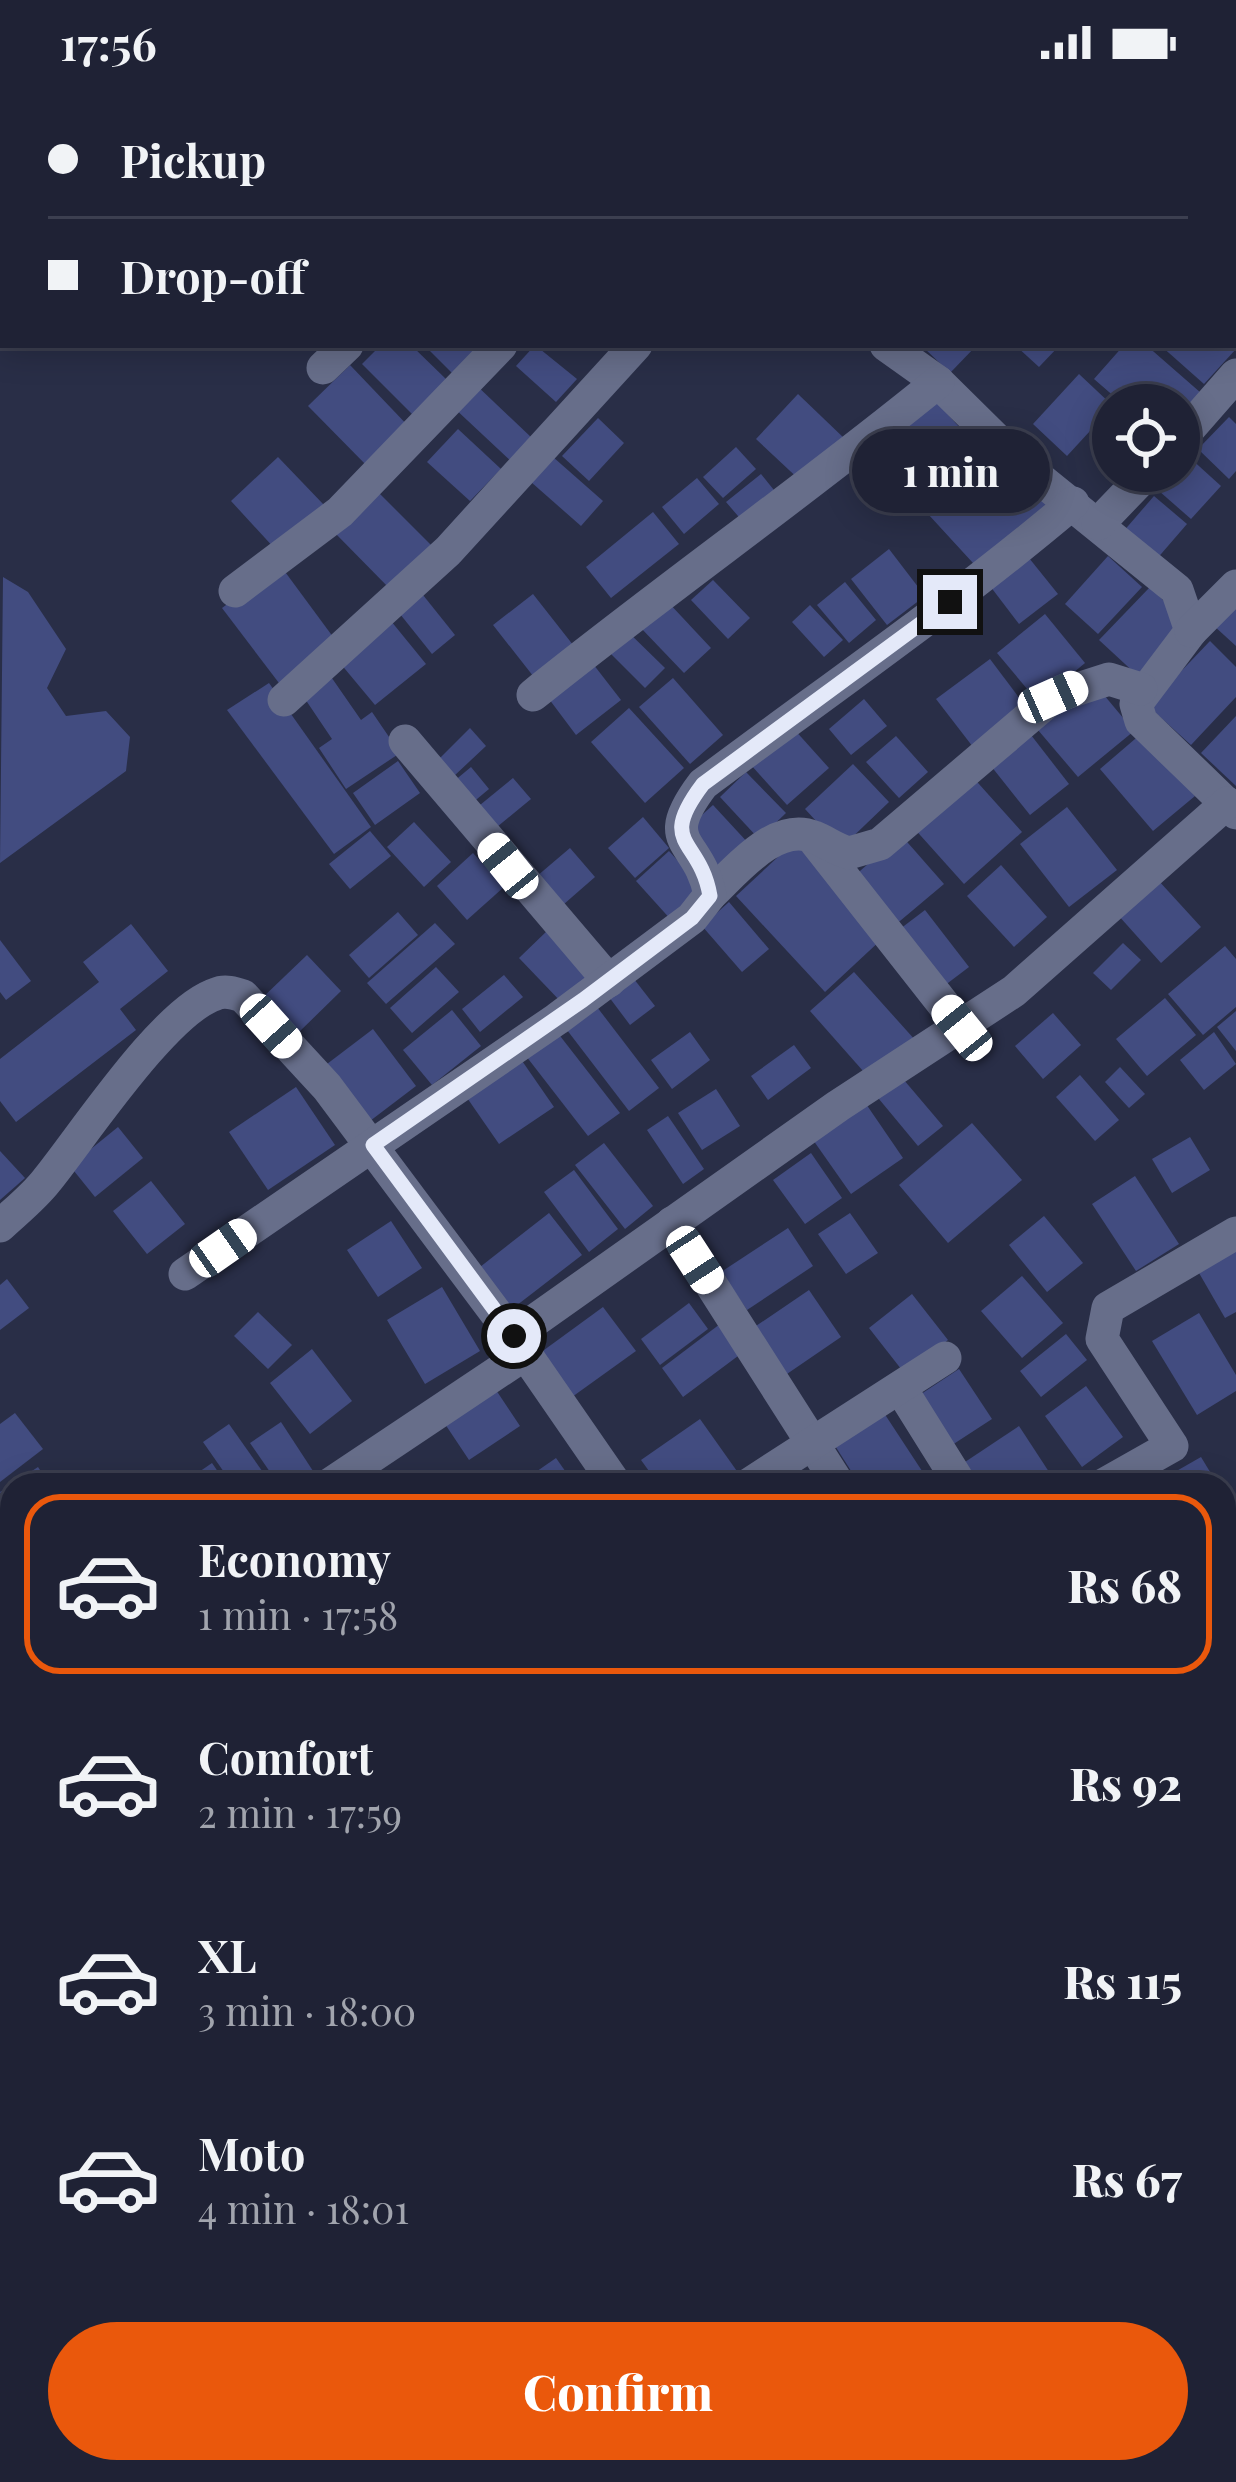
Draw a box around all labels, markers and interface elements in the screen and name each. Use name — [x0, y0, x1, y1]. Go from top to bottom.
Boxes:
text: 17:56 — [60, 12, 157, 72]
text: Pickup — [120, 129, 266, 189]
text: Drop-off — [120, 245, 306, 305]
map controls — [1092, 384, 1200, 492]
button: locate — [1092, 384, 1200, 492]
callout: 1 min — [851, 428, 1049, 512]
text: 1 min — [903, 445, 999, 497]
route end — [923, 575, 977, 629]
car — [1013, 666, 1093, 728]
car — [471, 827, 545, 905]
car — [234, 987, 308, 1065]
car — [925, 989, 999, 1067]
car — [183, 1213, 263, 1283]
car — [660, 1220, 730, 1300]
route start — [487, 1309, 541, 1363]
text: Economy — [198, 1528, 391, 1588]
icon: car — [54, 1530, 162, 1638]
text: Rs 68 — [1067, 1554, 1182, 1614]
text: 1 min · 17:58 — [198, 1588, 398, 1640]
text: Comfort — [198, 1726, 373, 1786]
icon: car — [54, 1728, 162, 1836]
text: Rs 92 — [1069, 1752, 1182, 1812]
text: 2 min · 17:59 — [198, 1786, 402, 1838]
text: XL — [198, 1924, 257, 1984]
icon: car — [54, 1926, 162, 2034]
text: Rs 115 — [1063, 1950, 1182, 2010]
text: 3 min · 18:00 — [198, 1984, 416, 2036]
text: Moto — [198, 2122, 305, 2182]
icon: car — [54, 2124, 162, 2232]
text: Rs 67 — [1072, 2148, 1182, 2208]
text: 4 min · 18:01 — [198, 2182, 409, 2234]
button: Confirm — [48, 2322, 1188, 2460]

